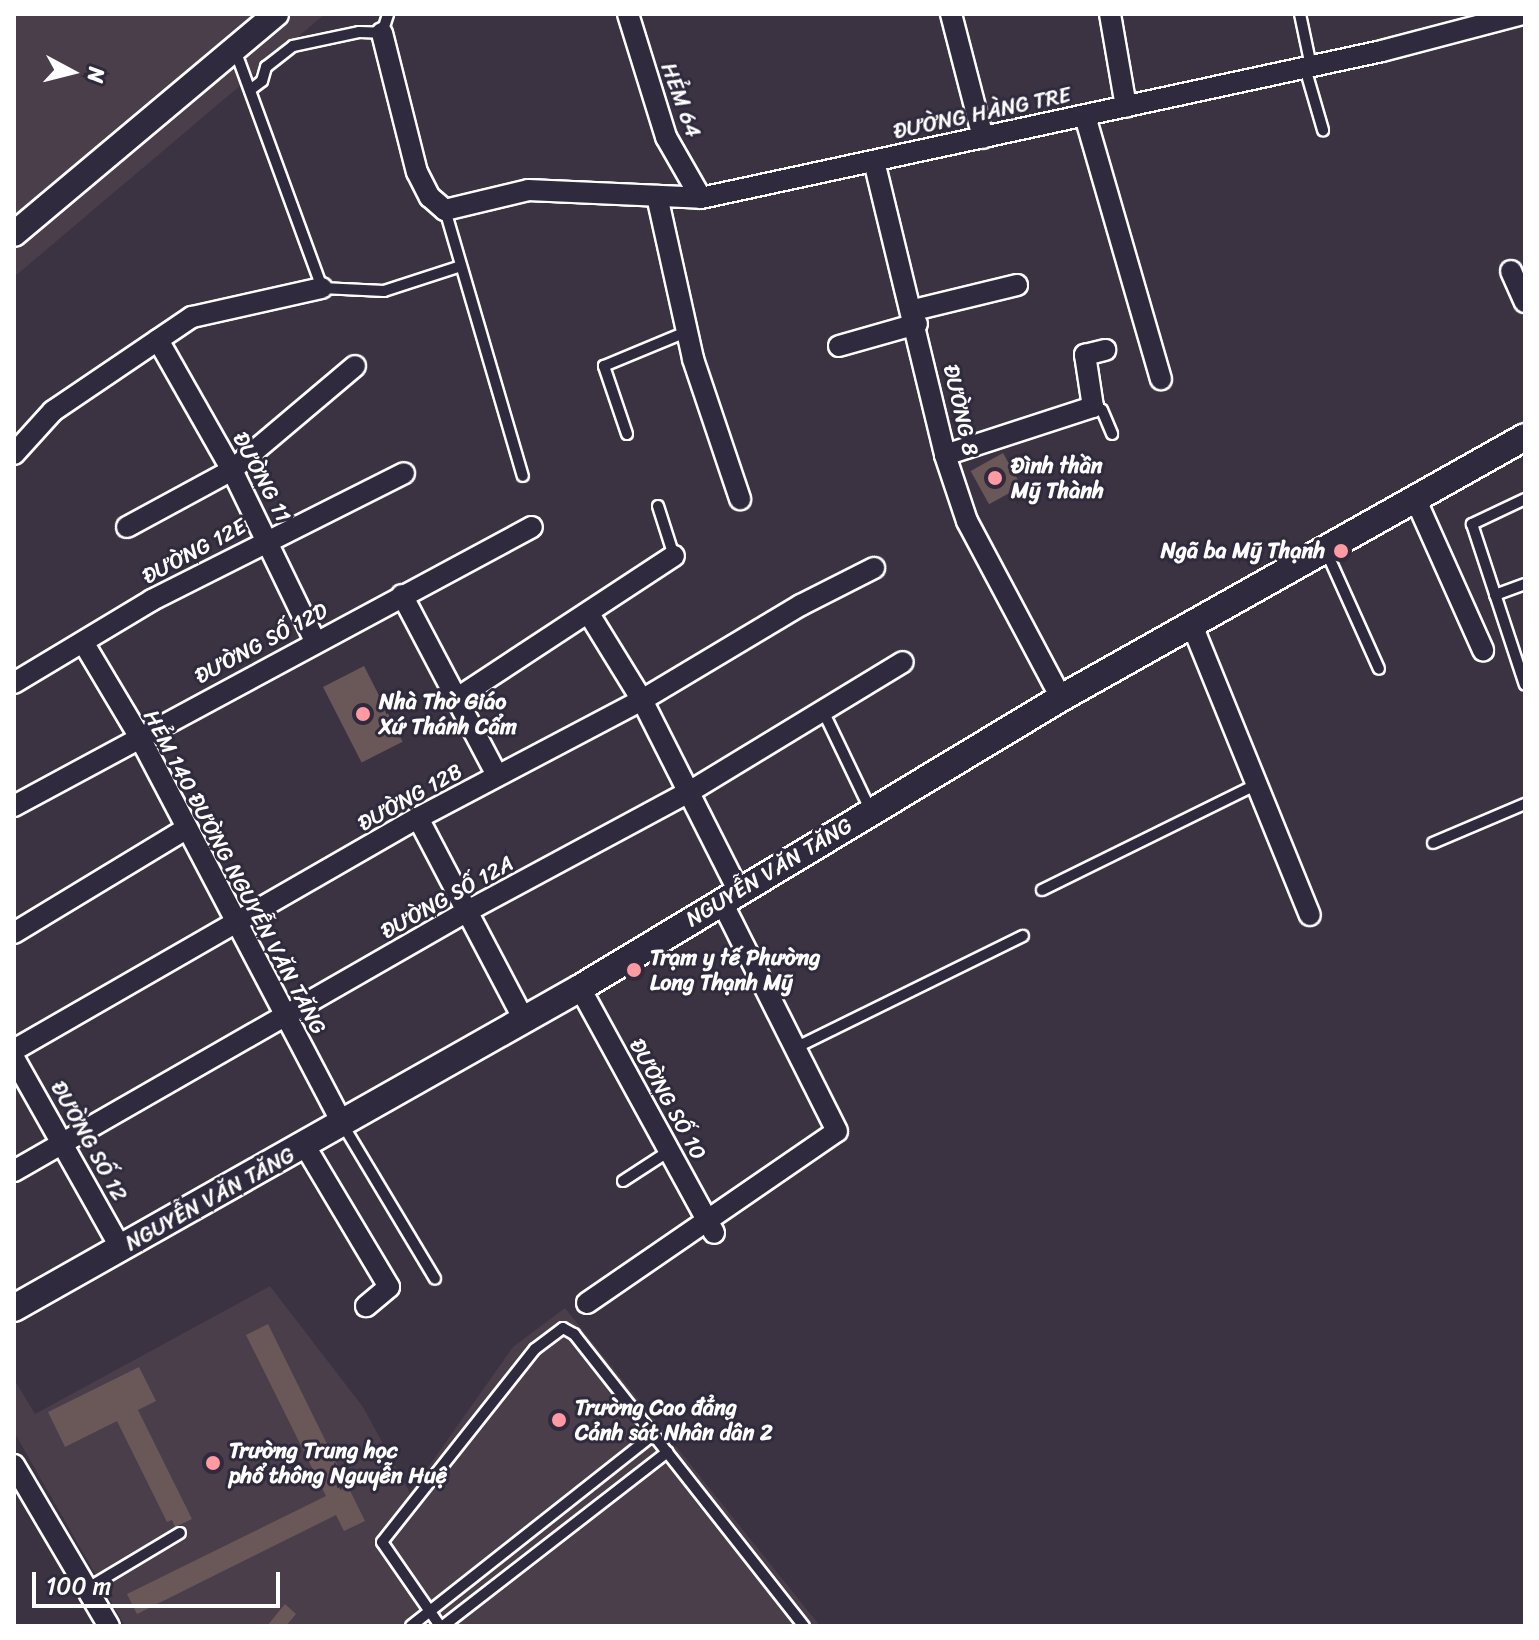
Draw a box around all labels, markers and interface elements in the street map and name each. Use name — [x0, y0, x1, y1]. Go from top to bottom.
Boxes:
north arrow — [32, 32, 112, 112]
street label: HẺM 64 — [655, 59, 707, 141]
text: N — [76, 65, 117, 85]
street label: ĐƯỜNG HÀNG TRE — [890, 81, 1074, 145]
street label: ĐƯỜNG 8 — [938, 362, 984, 458]
street label: ĐƯỜNG 11 — [227, 427, 297, 527]
place label: Đình thần Mỹ Thành — [1011, 452, 1104, 504]
marker: Đình thần Mỹ Thành — [986, 469, 1004, 487]
street label: ĐƯỜNG 12E — [138, 513, 250, 589]
place label: Ngã ba Mỹ Thạnh — [1160, 538, 1325, 564]
marker: Ngã ba Mỹ Thạnh — [1332, 542, 1350, 560]
street label: ĐƯỜNG SỐ 12D — [189, 596, 333, 690]
place label: Nhà Thờ Giáo Xứ Thánh Cẩm — [379, 688, 517, 740]
marker: Nhà Thờ Giáo Xứ Thánh Cẩm — [354, 705, 372, 723]
street label: HẺM 140 ĐƯỜNG NGUYỄN VĂN TĂNG — [139, 707, 331, 1037]
street label: ĐƯỜNG 12B — [353, 757, 467, 837]
street label: NGUYỄN VĂN TĂNG — [682, 813, 856, 931]
street label: ĐƯỜNG SỐ 12A — [375, 849, 519, 945]
place label: Trạm y tế Phường Long Thạnh Mỹ — [650, 944, 821, 996]
marker: Trạm y tế Phường Long Thạnh Mỹ — [625, 961, 643, 979]
street label: ĐƯỜNG SỐ 10 — [623, 1033, 713, 1165]
street label: ĐƯỜNG SỐ 12 — [45, 1075, 133, 1207]
street label: NGUYỄN VĂN TĂNG — [122, 1142, 298, 1256]
place label: Trường Cao đẳng Cảnh sát Nhân dân 2 — [575, 1394, 774, 1446]
marker: Trường Cao đẳng Cảnh sát Nhân dân 2 — [550, 1411, 568, 1429]
place label: Trường Trung học phổ thông Nguyễn Huệ — [229, 1437, 447, 1488]
marker: Trường Trung học phổ thông Nguyễn Huệ — [204, 1454, 222, 1472]
scale bar — [36, 1556, 284, 1606]
text: 100 m — [46, 1565, 111, 1607]

